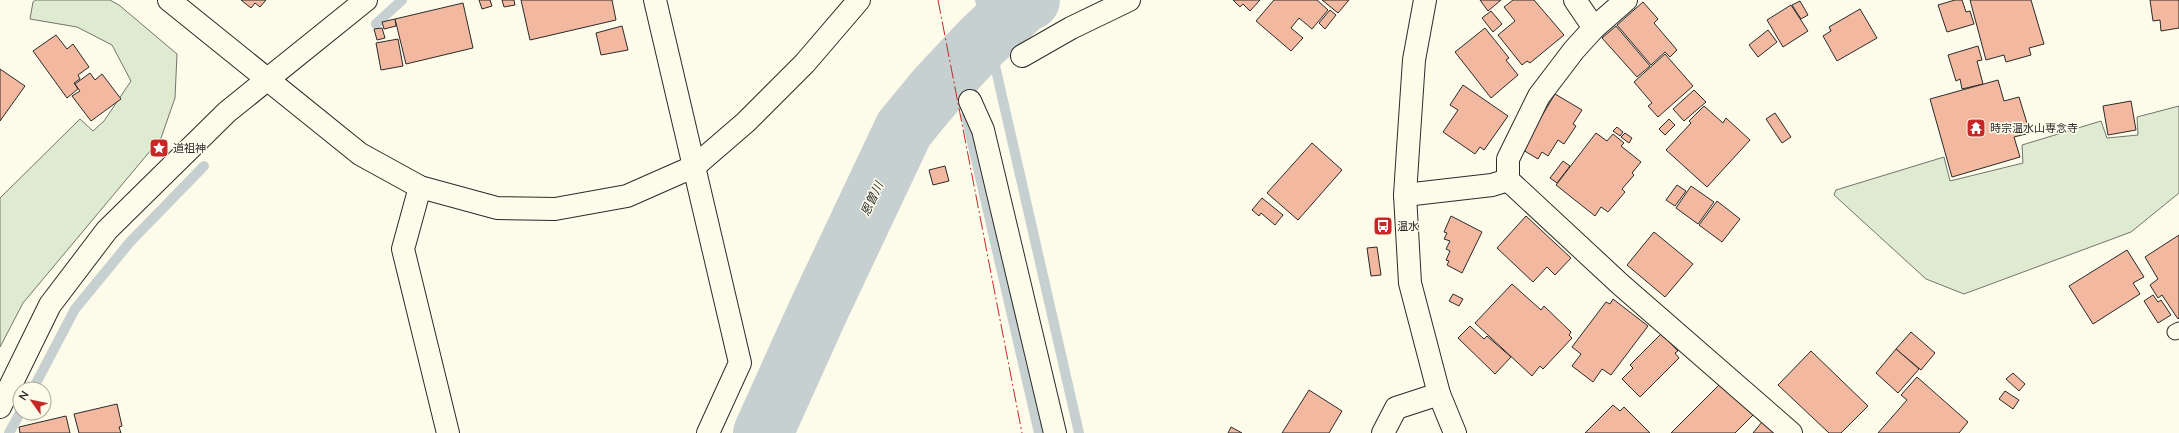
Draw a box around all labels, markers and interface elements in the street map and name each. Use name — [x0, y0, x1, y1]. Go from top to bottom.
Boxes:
temple icon: 時宗温水山専念寺 — [1965, 117, 1987, 139]
place label: 時宗温水山専念寺 — [1990, 121, 2078, 134]
place icon: 道祖神 — [148, 137, 170, 159]
place label: 道祖神 — [173, 141, 206, 154]
water label: 恩曽川 — [857, 177, 887, 218]
bus stop icon: 温水 — [1372, 215, 1394, 237]
place label: 温水 — [1397, 219, 1419, 232]
north arrow — [12, 381, 52, 421]
text: N — [15, 388, 31, 402]

